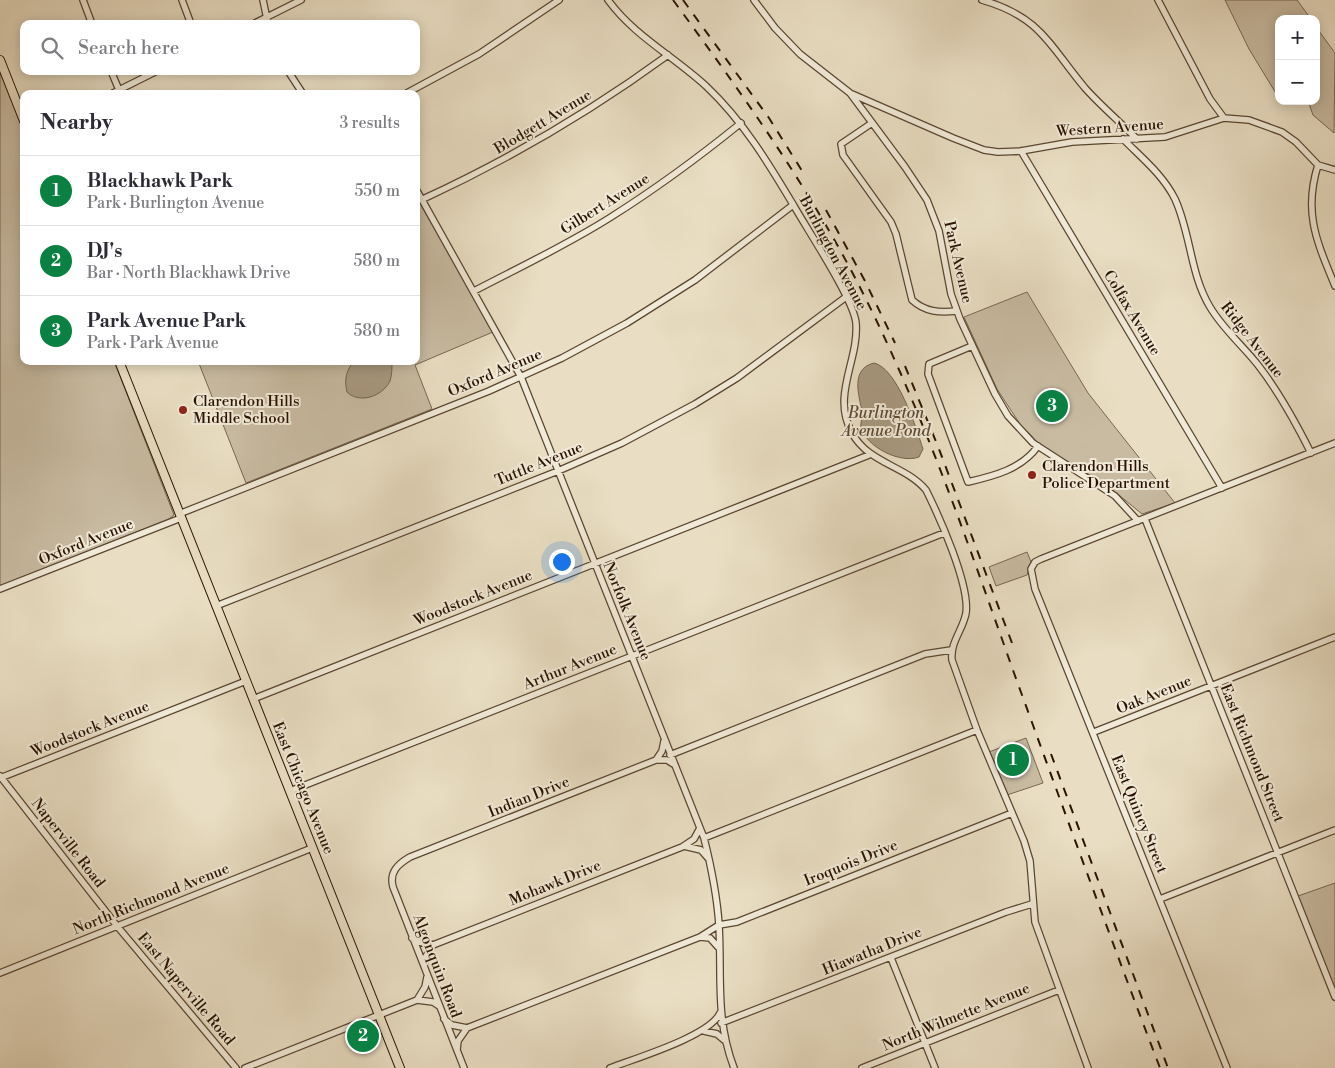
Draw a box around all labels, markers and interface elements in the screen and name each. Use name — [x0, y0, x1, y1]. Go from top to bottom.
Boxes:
map controls — [1275, 15, 1320, 105]
button: + — [1275, 15, 1320, 60]
search box — [20, 20, 420, 75]
icon: search — [38, 34, 66, 62]
text: Search here — [78, 36, 179, 60]
button: − — [1275, 60, 1320, 105]
street label: Blodgett Avenue — [490, 85, 595, 159]
text: Nearby — [40, 110, 113, 136]
text: 3 results — [339, 113, 400, 133]
street label: Western Avenue — [1055, 115, 1164, 141]
text: Blackhawk Park — [87, 169, 233, 193]
street label: Gilbert Avenue — [557, 169, 653, 239]
text: 1 — [52, 181, 60, 201]
text: 550 m — [354, 181, 400, 201]
street label: Burlington Avenue — [794, 192, 871, 313]
text: Park · Burlington Avenue — [87, 193, 264, 213]
street label: Park Avenue — [939, 219, 977, 305]
text: DJ's — [87, 239, 122, 263]
text: 2 — [51, 251, 61, 271]
text: 580 m — [353, 251, 400, 271]
text: Bar · North Blackhawk Drive — [87, 263, 291, 283]
street label: Colfax Avenue — [1099, 267, 1165, 359]
street label: Ridge Avenue — [1216, 298, 1288, 382]
text: Park Avenue Park — [87, 309, 246, 333]
text: 3 — [51, 321, 61, 341]
text: 580 m — [353, 321, 400, 341]
text: Park · Park Avenue — [87, 333, 219, 353]
street label: Oxford Avenue — [445, 345, 545, 401]
pin: 3 — [1036, 387, 1068, 425]
place label: Clarendon Hills Middle School — [193, 392, 300, 428]
water label: Burlington Avenue Pond — [840, 403, 931, 441]
marker: Clarendon Hills Middle School — [177, 404, 189, 416]
street label: Tuttle Avenue — [492, 438, 586, 490]
place label: Clarendon Hills Police Department — [1042, 457, 1171, 493]
marker: Clarendon Hills Police Department — [1026, 469, 1038, 481]
street label: Oxford Avenue — [36, 514, 136, 570]
your location — [549, 549, 575, 575]
street label: Norfolk Avenue — [599, 559, 655, 663]
street label: Woodstock Avenue — [410, 566, 535, 631]
street label: Arthur Avenue — [520, 640, 620, 695]
street label: Oak Avenue — [1113, 671, 1195, 719]
street label: East Richmond Street — [1216, 681, 1289, 826]
street label: Woodstock Avenue — [27, 697, 152, 762]
street label: East Chicago Avenue — [268, 719, 338, 857]
pin: 1 — [997, 741, 1029, 779]
street label: East Quincy Street — [1107, 752, 1172, 877]
street label: Indian Drive — [486, 772, 572, 822]
street label: Naperville Road — [27, 794, 109, 892]
street label: Iroquois Drive — [801, 836, 901, 890]
street label: Mohawk Drive — [506, 856, 604, 910]
street label: North Richmond Avenue — [70, 859, 232, 939]
street label: Algonquin Road — [408, 911, 466, 1021]
street label: Hiawatha Drive — [819, 922, 925, 980]
street label: East Naperville Road — [133, 929, 239, 1050]
street label: North Wilmette Avenue — [879, 979, 1033, 1055]
pin: 2 — [347, 1017, 379, 1055]

